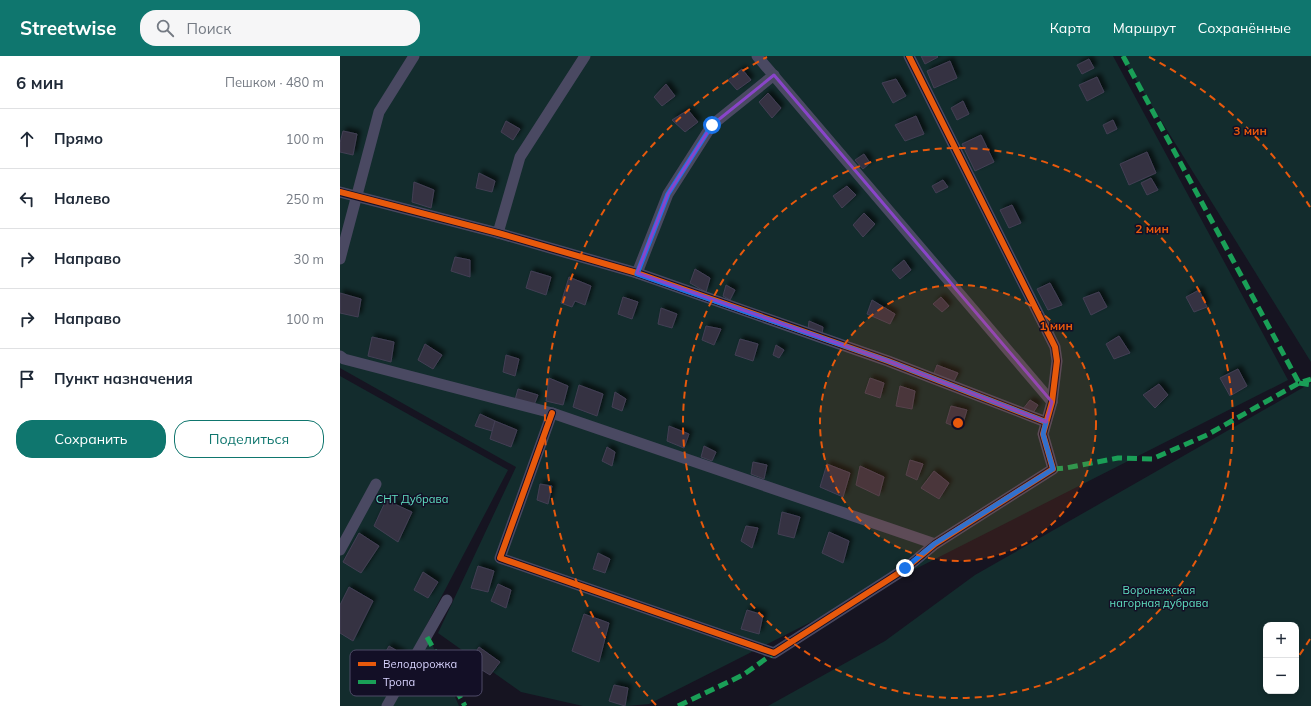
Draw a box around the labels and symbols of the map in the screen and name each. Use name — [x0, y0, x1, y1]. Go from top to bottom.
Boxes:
route start — [703, 116, 721, 134]
text: 3 мин — [1233, 123, 1267, 138]
text: 2 мин — [1135, 221, 1169, 236]
text: 1 мин — [1039, 318, 1073, 333]
centre of rings — [951, 416, 965, 430]
park label: СНТ Дубрава — [376, 492, 448, 506]
route end — [896, 559, 914, 577]
park label: Воронежская нагорная дубрава — [1110, 583, 1208, 610]
legend — [350, 650, 482, 696]
text: Велодорожка — [383, 657, 457, 671]
text: Тропа — [383, 675, 415, 689]

